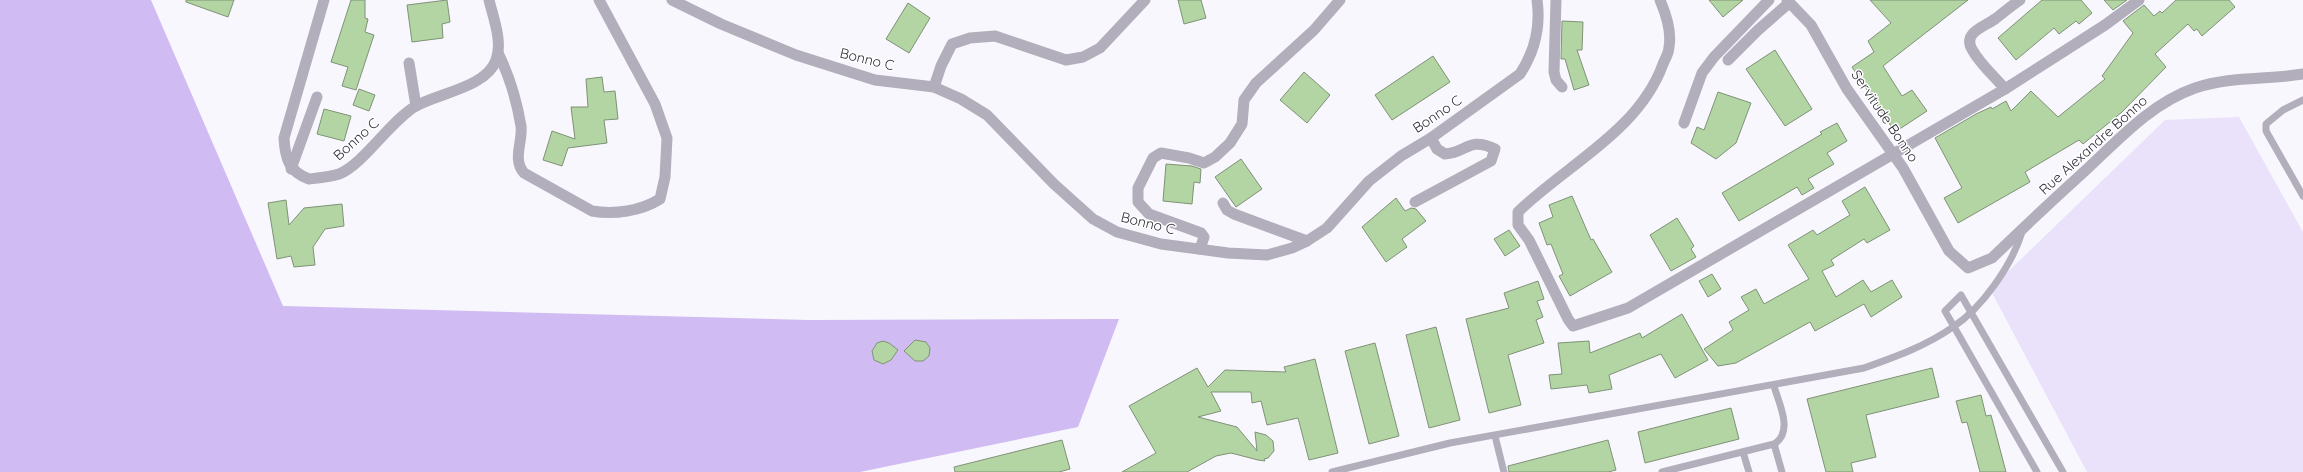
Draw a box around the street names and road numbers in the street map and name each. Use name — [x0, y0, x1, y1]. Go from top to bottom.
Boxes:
street label: Bonno C — [838, 44, 896, 74]
street label: Servitude Bonno — [1848, 66, 1922, 166]
street label: Bonno C — [1409, 91, 1465, 137]
street label: Rue Alexandre Bonno — [2035, 92, 2151, 198]
street label: Bonno C — [329, 114, 383, 164]
street label: Bonno C — [1119, 208, 1177, 238]

